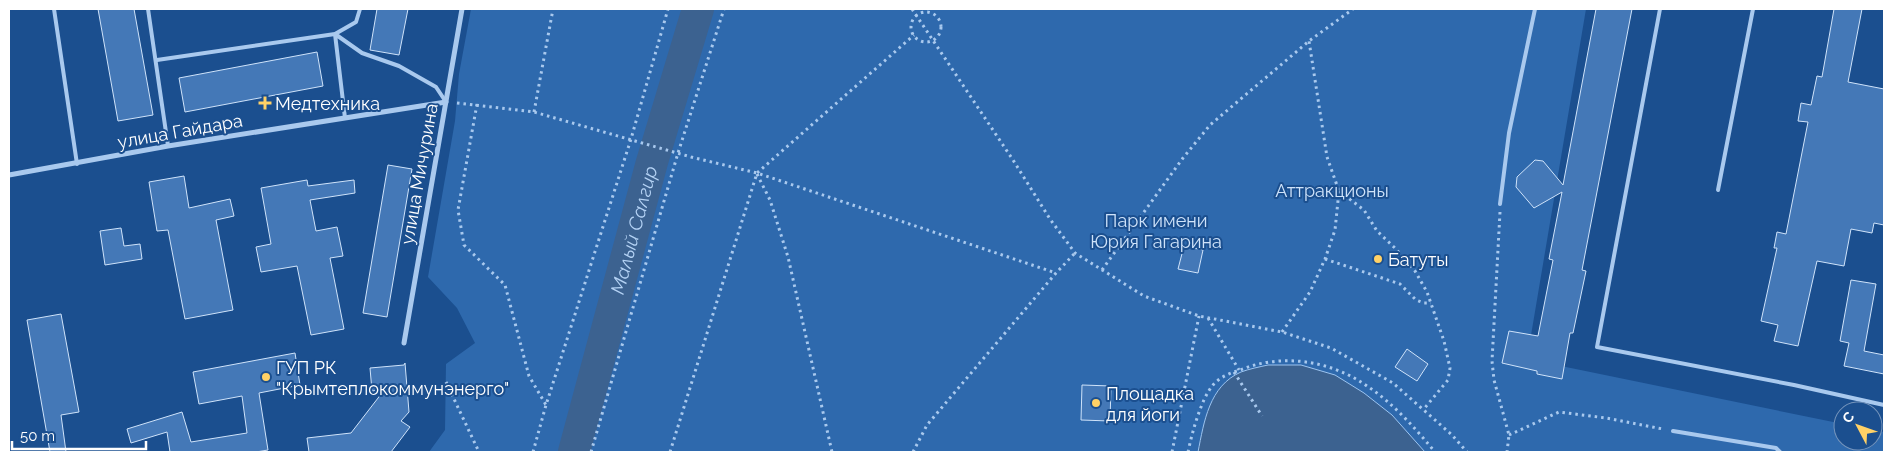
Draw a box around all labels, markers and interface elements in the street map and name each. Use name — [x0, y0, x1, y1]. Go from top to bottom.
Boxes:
place label: Медтехника — [275, 93, 380, 114]
marker: Медтехника — [259, 97, 271, 109]
street label: улица Мичурина — [396, 102, 442, 246]
street label: улица Гайдара — [116, 110, 244, 152]
water label: Малый Салгир — [606, 163, 661, 296]
park label: Аттракционы — [1275, 180, 1389, 201]
park label: Парк имени Юрия Гагарина — [1090, 210, 1222, 252]
place label: Батуты — [1388, 249, 1449, 270]
marker: Батуты — [1372, 253, 1384, 265]
place label: ГУП РК "Крымтеплокоммунэнерго" — [276, 357, 509, 399]
marker: ГУП РК "Крымтеплокоммунэнерго" — [260, 371, 272, 383]
place label: Площадка для йоги — [1106, 383, 1194, 425]
marker: Площадка для йоги — [1090, 397, 1102, 409]
north arrow — [1833, 401, 1883, 451]
text: С — [1839, 408, 1858, 426]
scale bar — [12, 418, 146, 450]
text: 50 m — [20, 427, 55, 445]

